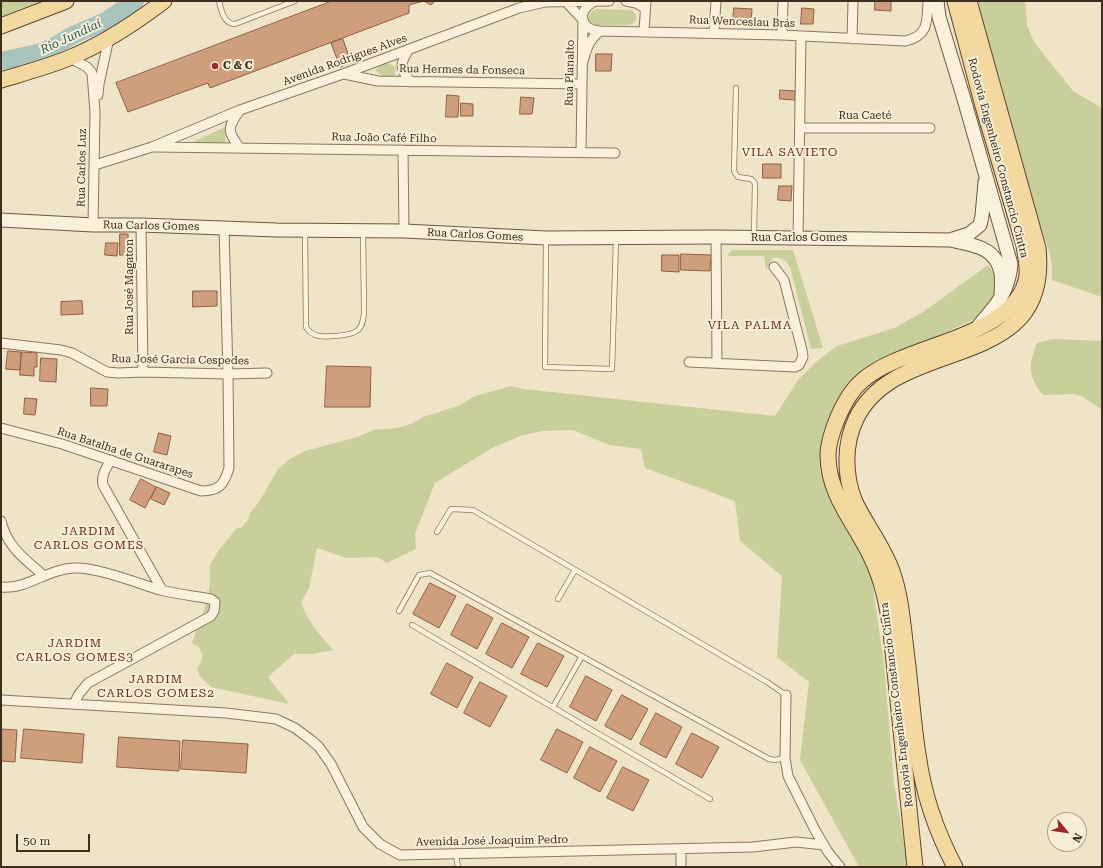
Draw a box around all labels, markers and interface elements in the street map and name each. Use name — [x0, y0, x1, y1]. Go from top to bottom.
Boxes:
street label: Rua Wenceslau Brás — [689, 14, 795, 30]
water label: Rio Jundiaí — [38, 17, 104, 57]
street label: Avenida Rodrigues Alves — [281, 31, 409, 89]
street label: Rua Planalto — [563, 40, 577, 106]
street label: Rodovia Engenheiro Constancio Cintra — [965, 57, 1031, 259]
place label: C & C — [223, 59, 252, 73]
marker: C & C — [210, 61, 220, 71]
street label: Rua Hermes da Fonseca — [399, 62, 525, 78]
street label: Rua Caeté — [839, 109, 891, 123]
street label: Rua Carlos Luz — [75, 129, 89, 207]
street label: Rua João Café Filho — [331, 130, 437, 146]
district label: VILA SAVIETO — [742, 145, 838, 159]
street label: Rua Carlos Gomes — [103, 219, 199, 233]
street label: Rua Carlos Gomes — [427, 226, 523, 244]
street label: Rua Carlos Gomes — [751, 231, 847, 245]
street label: Rua José Magaton — [123, 239, 137, 335]
district label: VILA PALMA — [708, 318, 792, 332]
street label: Rua José Garcia Cespedes — [111, 352, 249, 368]
street label: Rua Batalha de Guararapes — [55, 425, 195, 481]
district label: JARDIM CARLOS GOMES — [34, 524, 144, 552]
street label: Rodovia Engenheiro Constancio Cintra — [878, 602, 916, 808]
district label: JARDIM CARLOS GOMES3 — [16, 636, 134, 664]
district label: JARDIM CARLOS GOMES2 — [97, 672, 215, 700]
north arrow — [1047, 812, 1087, 852]
scale bar — [18, 826, 92, 852]
text: N — [1069, 831, 1085, 844]
street label: Avenida José Joaquim Pedro — [416, 833, 568, 849]
text: 50 m — [23, 834, 50, 848]

